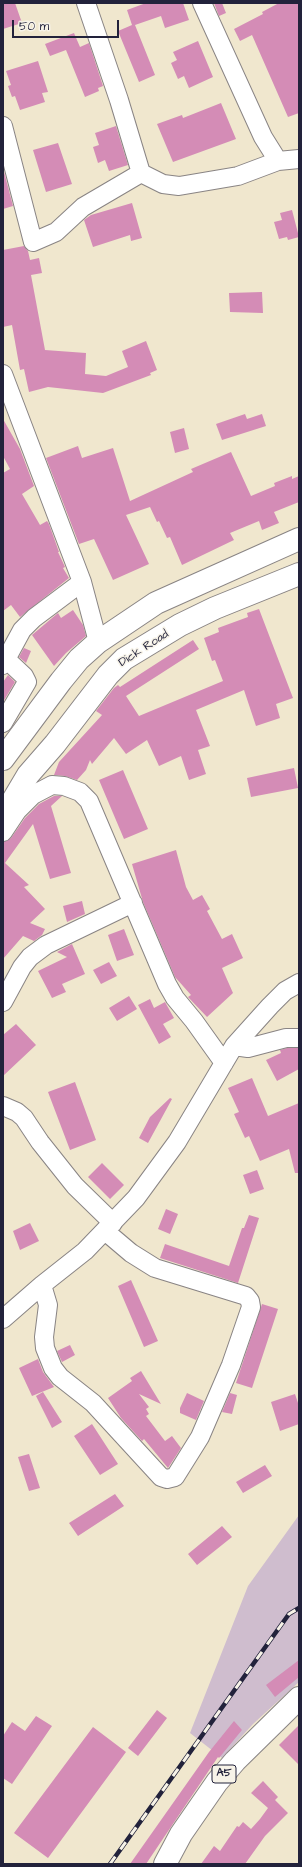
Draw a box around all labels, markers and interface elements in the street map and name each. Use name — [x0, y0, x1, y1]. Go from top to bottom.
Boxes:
scale bar — [14, 12, 121, 38]
text: 50 m — [19, 18, 49, 35]
street label: Dick Road — [116, 627, 172, 671]
road number: A5 — [212, 1765, 236, 1783]

